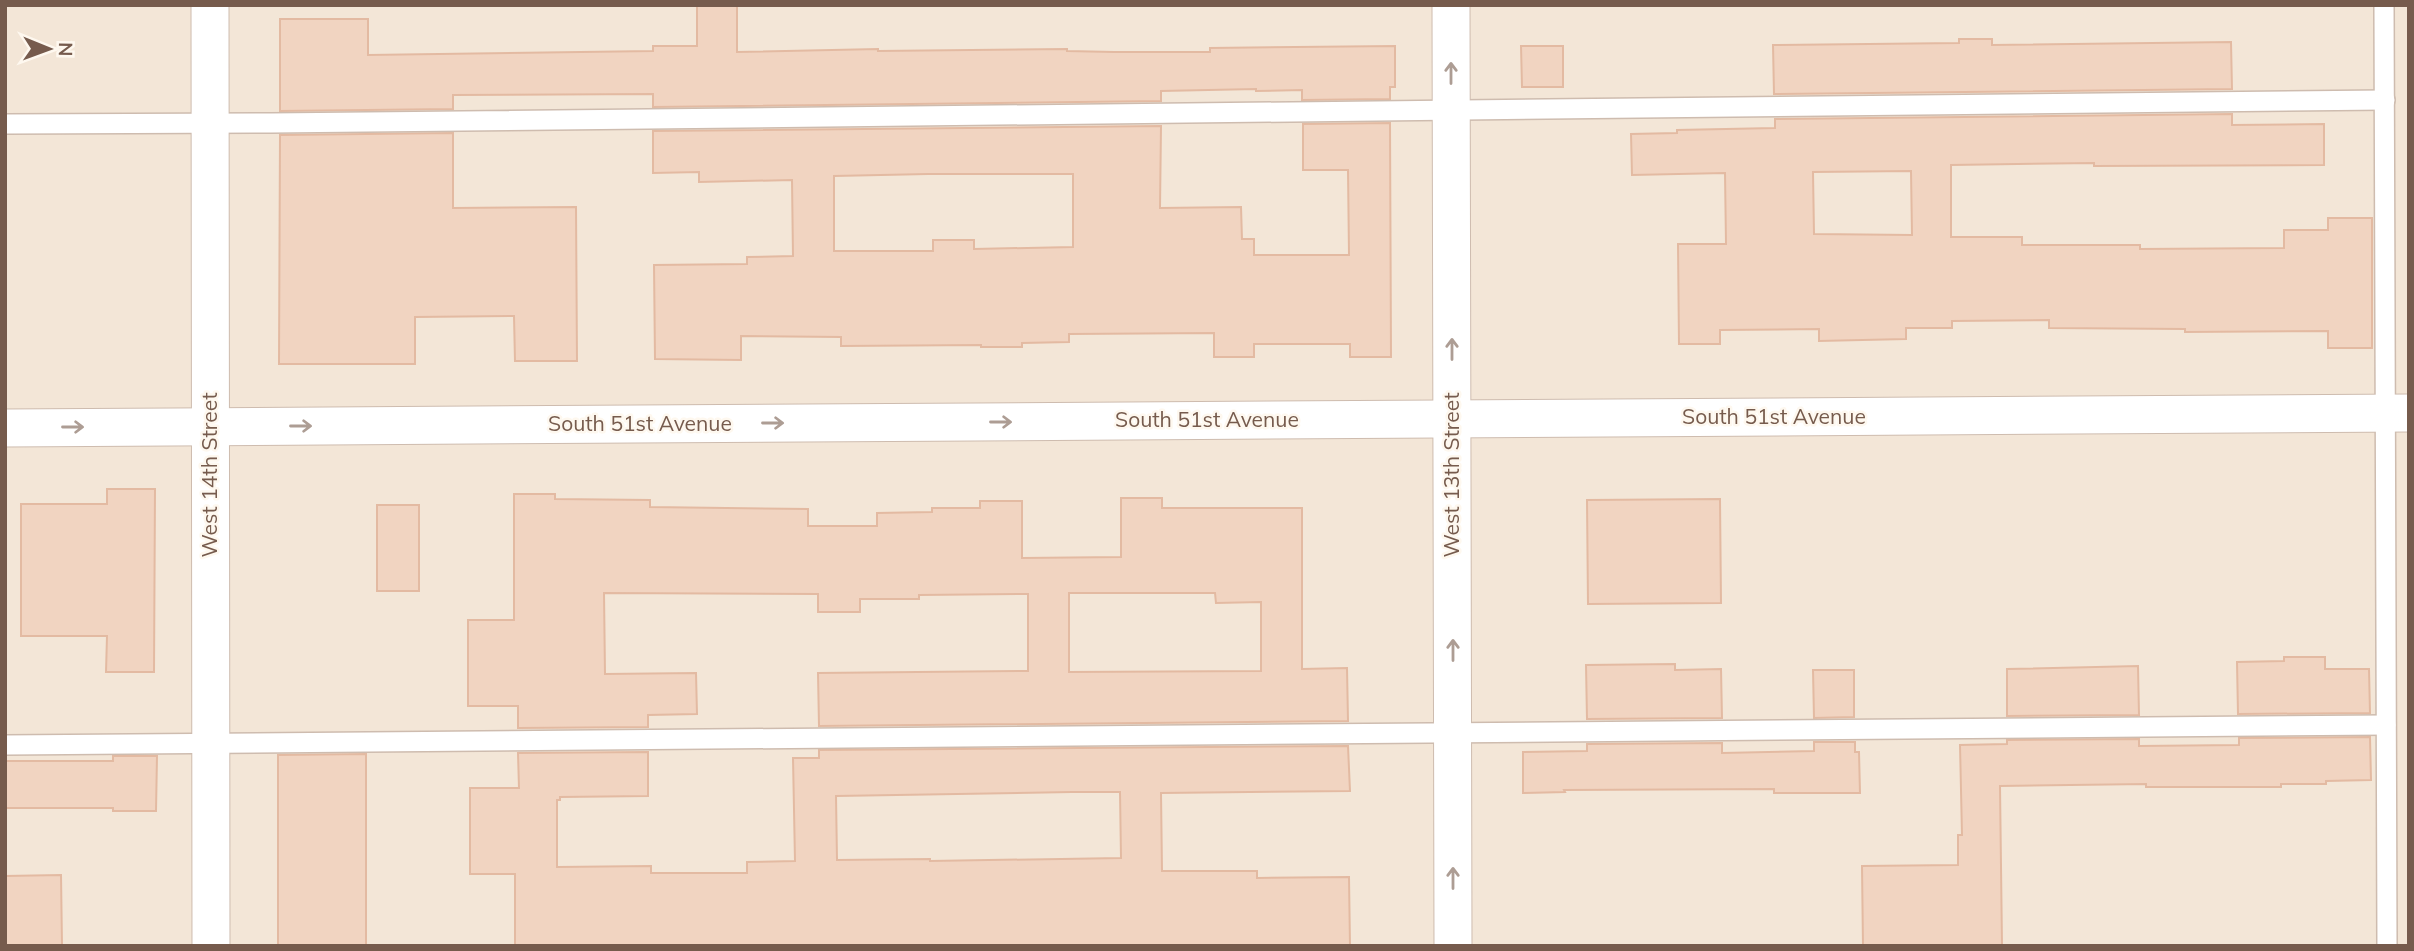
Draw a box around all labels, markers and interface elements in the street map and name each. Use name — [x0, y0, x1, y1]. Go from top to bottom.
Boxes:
north arrow — [14, 14, 84, 84]
text: N — [54, 42, 78, 57]
one-way arrow — [1444, 61, 1458, 84]
one-way arrow — [1445, 338, 1459, 361]
street label: West 14th Street — [196, 392, 222, 558]
street label: West 13th Street — [1438, 392, 1464, 558]
street label: South 51st Avenue — [1682, 403, 1866, 429]
street label: South 51st Avenue — [1115, 406, 1299, 432]
street label: South 51st Avenue — [548, 410, 732, 436]
one-way arrow — [989, 415, 1012, 429]
one-way arrow — [762, 416, 785, 430]
one-way arrow — [289, 419, 312, 433]
one-way arrow — [62, 420, 85, 434]
one-way arrow — [1446, 639, 1460, 662]
one-way arrow — [1446, 866, 1460, 889]

